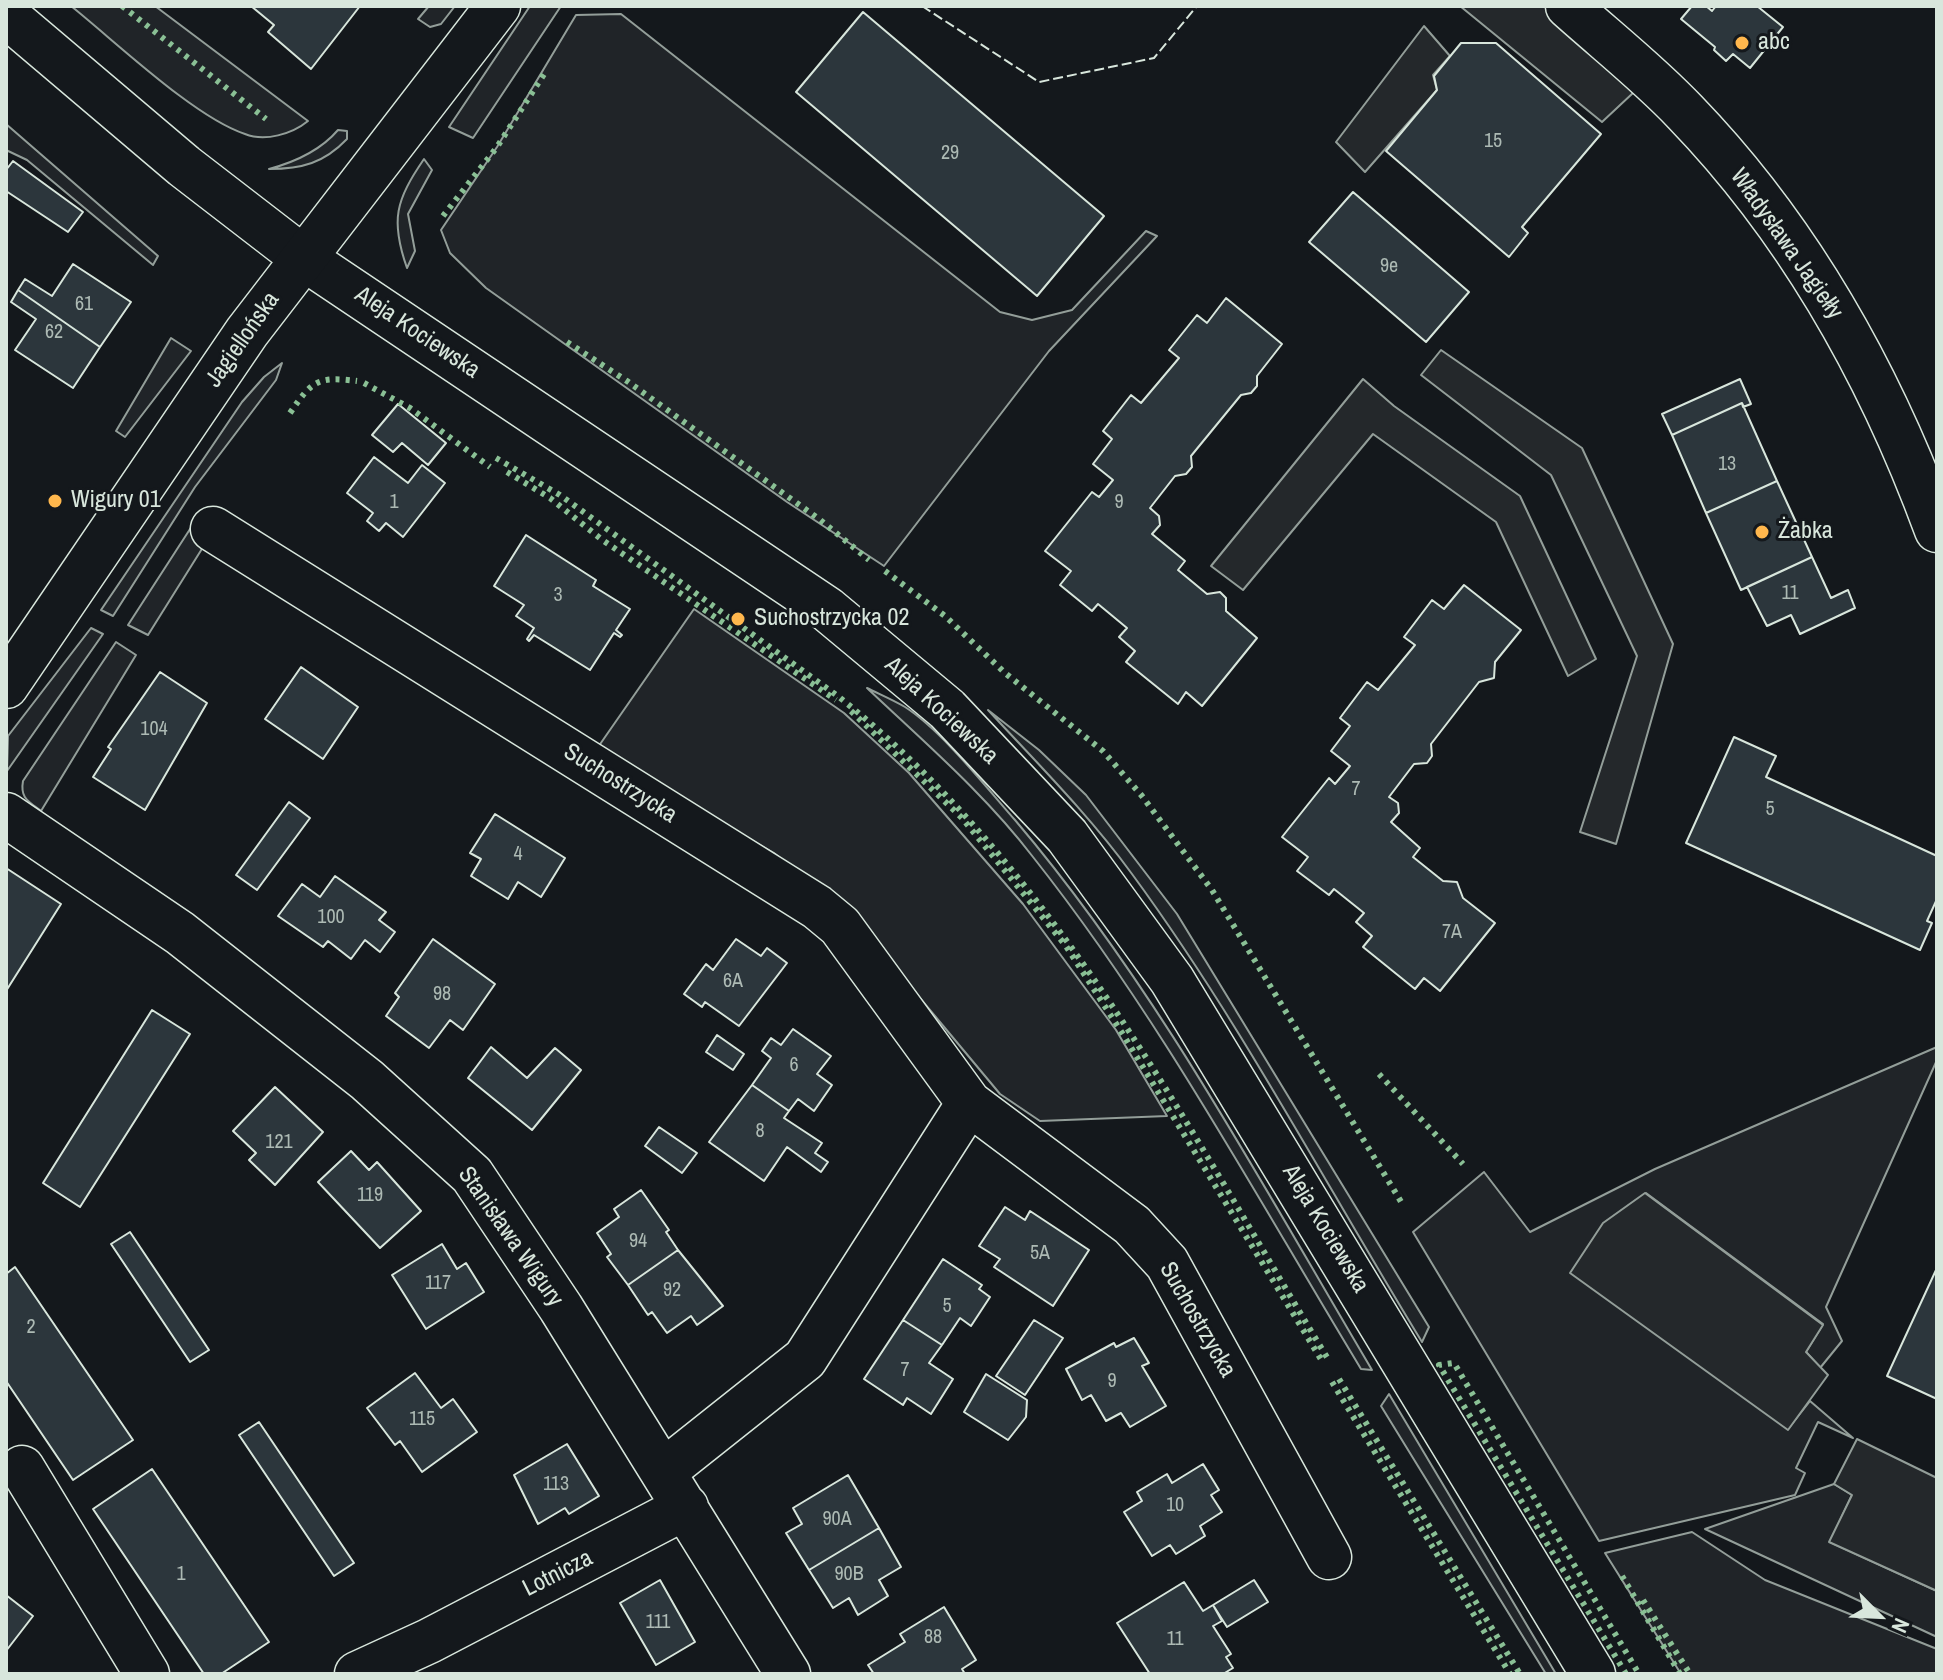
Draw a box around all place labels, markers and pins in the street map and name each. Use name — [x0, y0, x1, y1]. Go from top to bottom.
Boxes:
place label: abc — [1758, 29, 1790, 57]
marker: abc — [1733, 34, 1751, 52]
place label: Wigury 01 — [71, 487, 161, 515]
marker: Wigury 01 — [46, 492, 64, 510]
place label: Żabka — [1778, 518, 1833, 546]
marker: Żabka — [1753, 523, 1771, 541]
place label: Suchostrzycka 02 — [754, 605, 909, 633]
marker: Suchostrzycka 02 — [729, 610, 747, 628]

